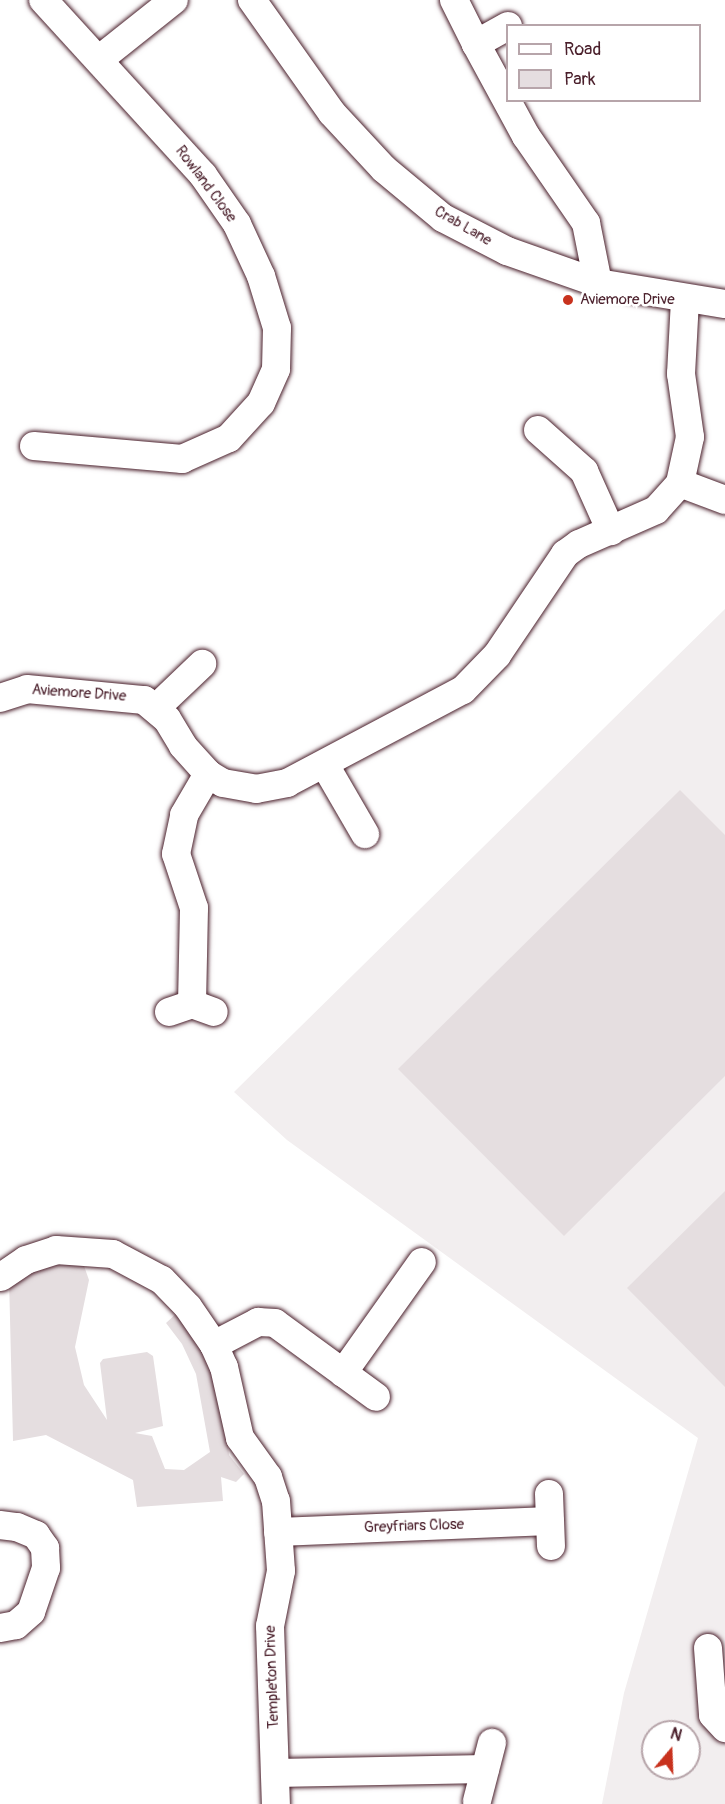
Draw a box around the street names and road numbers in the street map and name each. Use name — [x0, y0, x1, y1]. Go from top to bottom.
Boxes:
street label: Rowland Close — [171, 142, 241, 226]
street label: Crab Lane — [431, 202, 495, 250]
street label: Aviemore Drive — [31, 681, 127, 705]
street label: Greyfriars Close — [364, 1515, 464, 1537]
street label: Templeton Drive — [261, 1625, 283, 1729]

